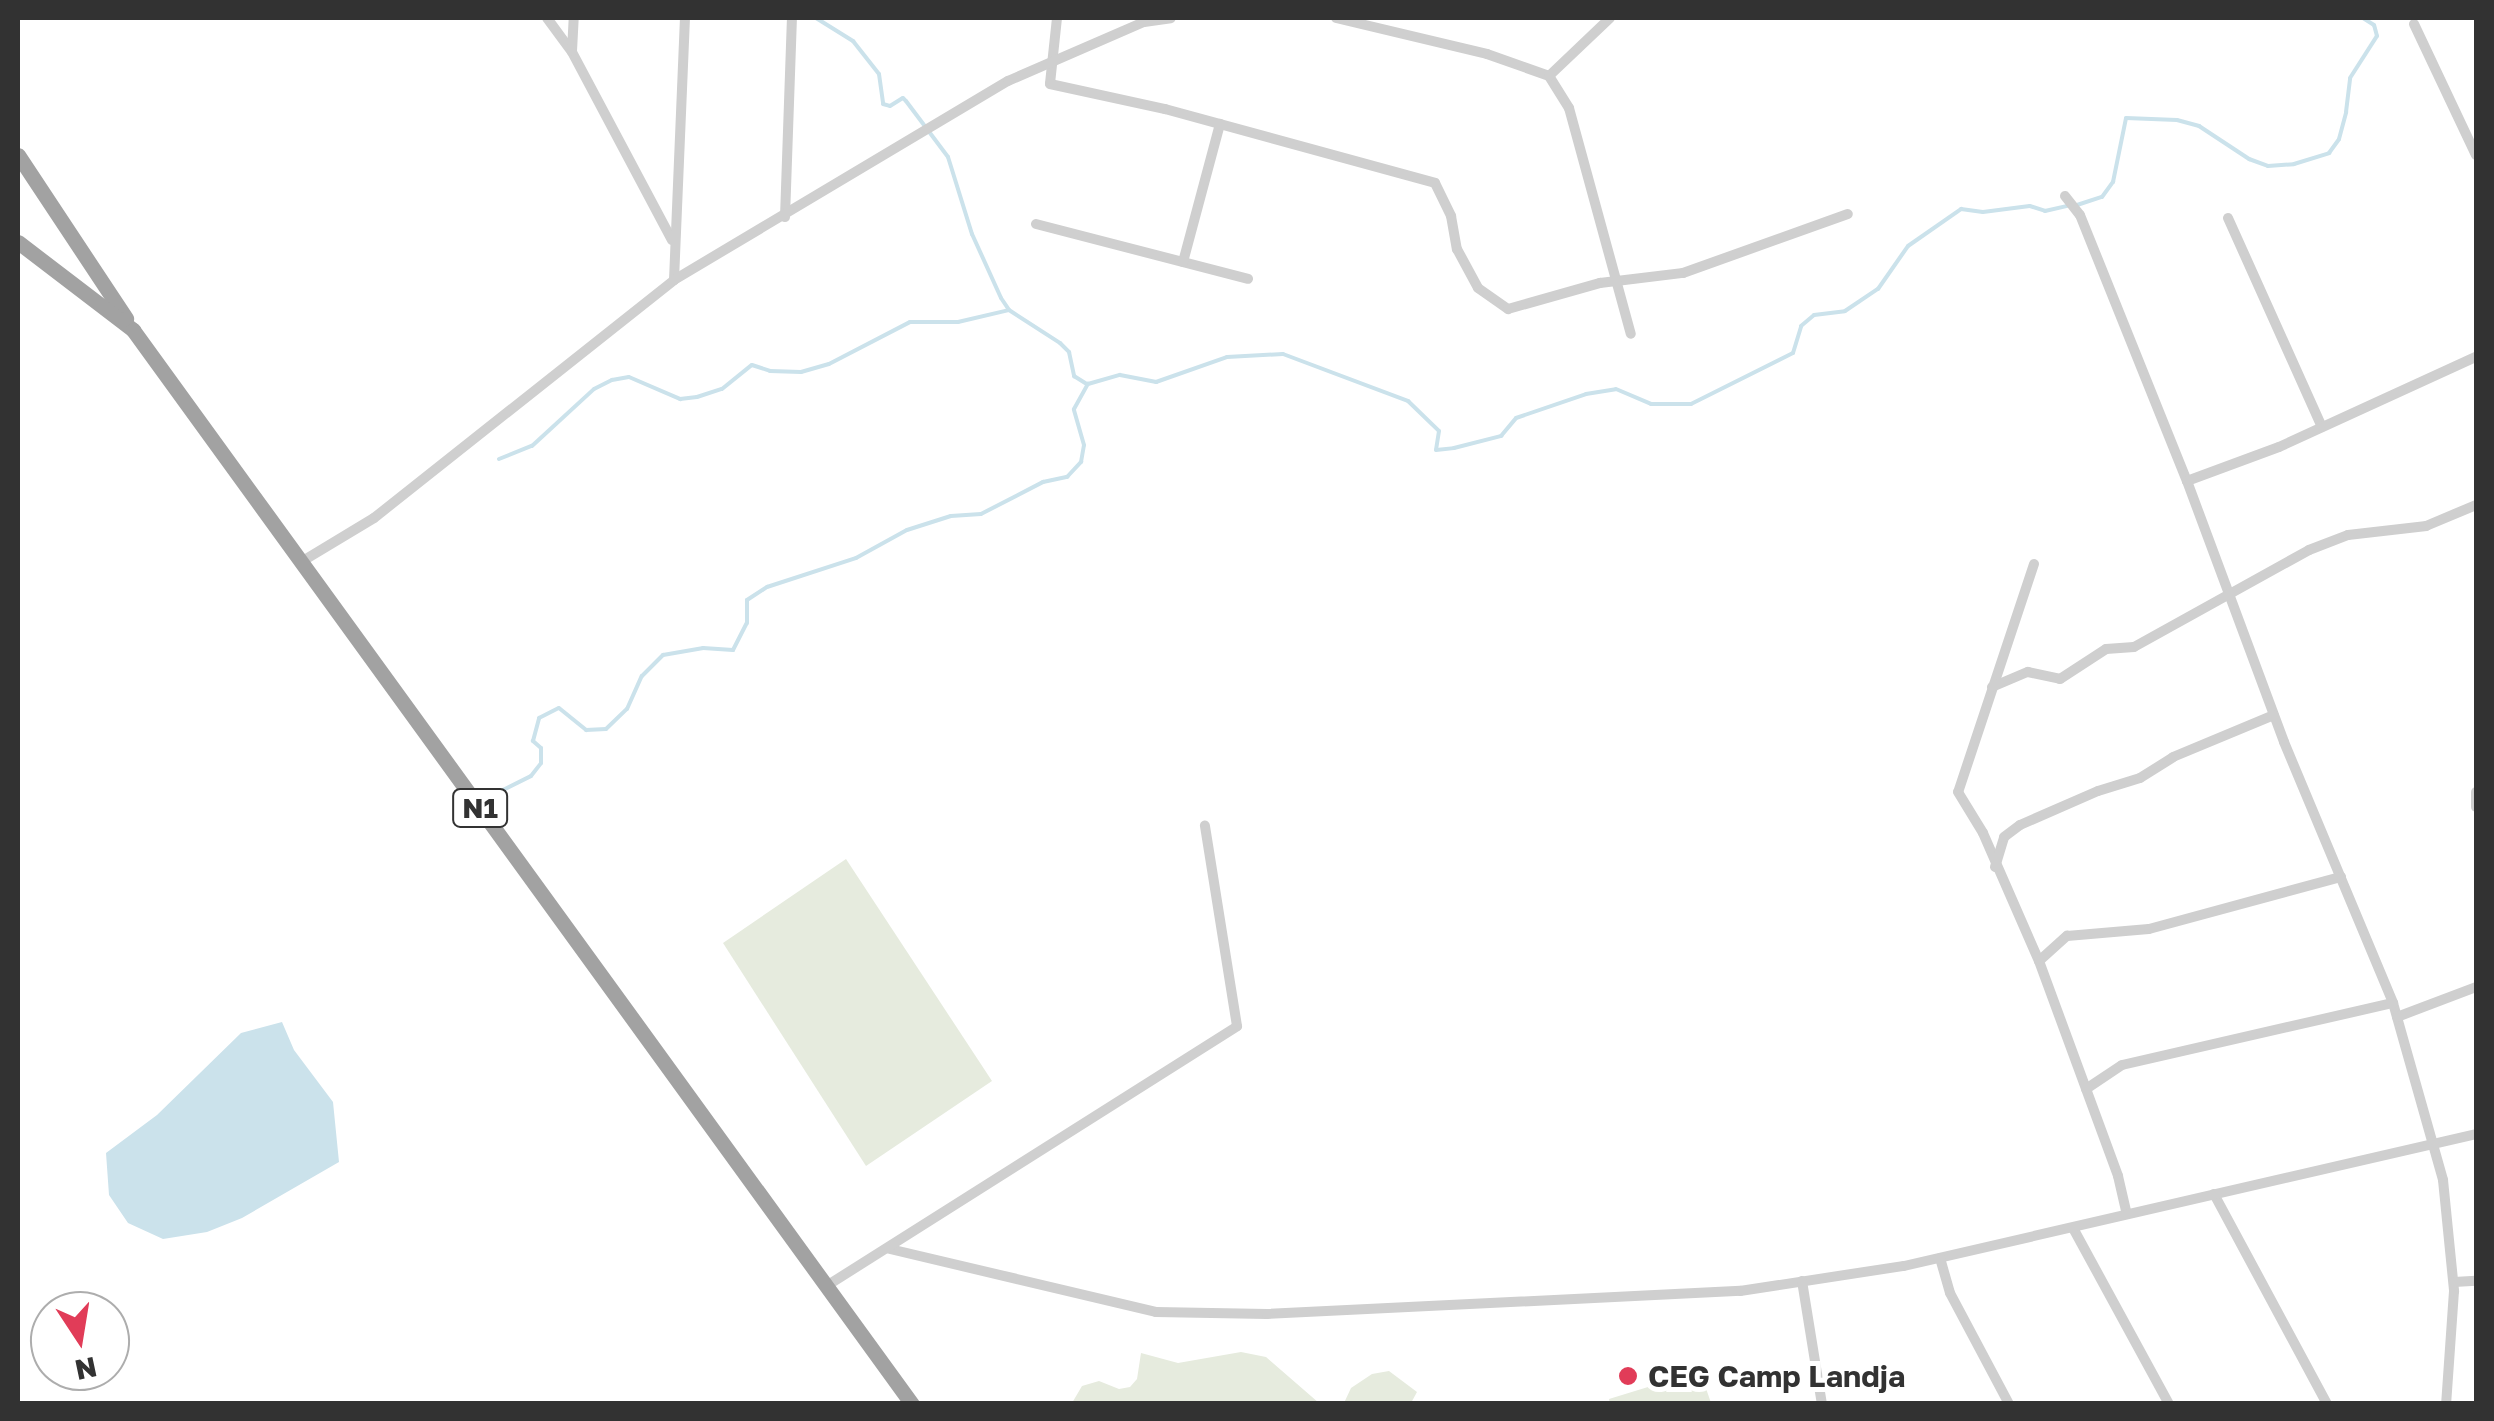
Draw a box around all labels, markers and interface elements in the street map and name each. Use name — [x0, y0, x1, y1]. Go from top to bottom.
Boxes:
road number: N1 — [450, 785, 510, 831]
north arrow — [30, 1291, 130, 1391]
text: N — [72, 1351, 100, 1387]
place label: CEG Camp Landja — [1648, 1358, 1905, 1394]
marker: CEG Camp Landja — [1617, 1365, 1639, 1387]

